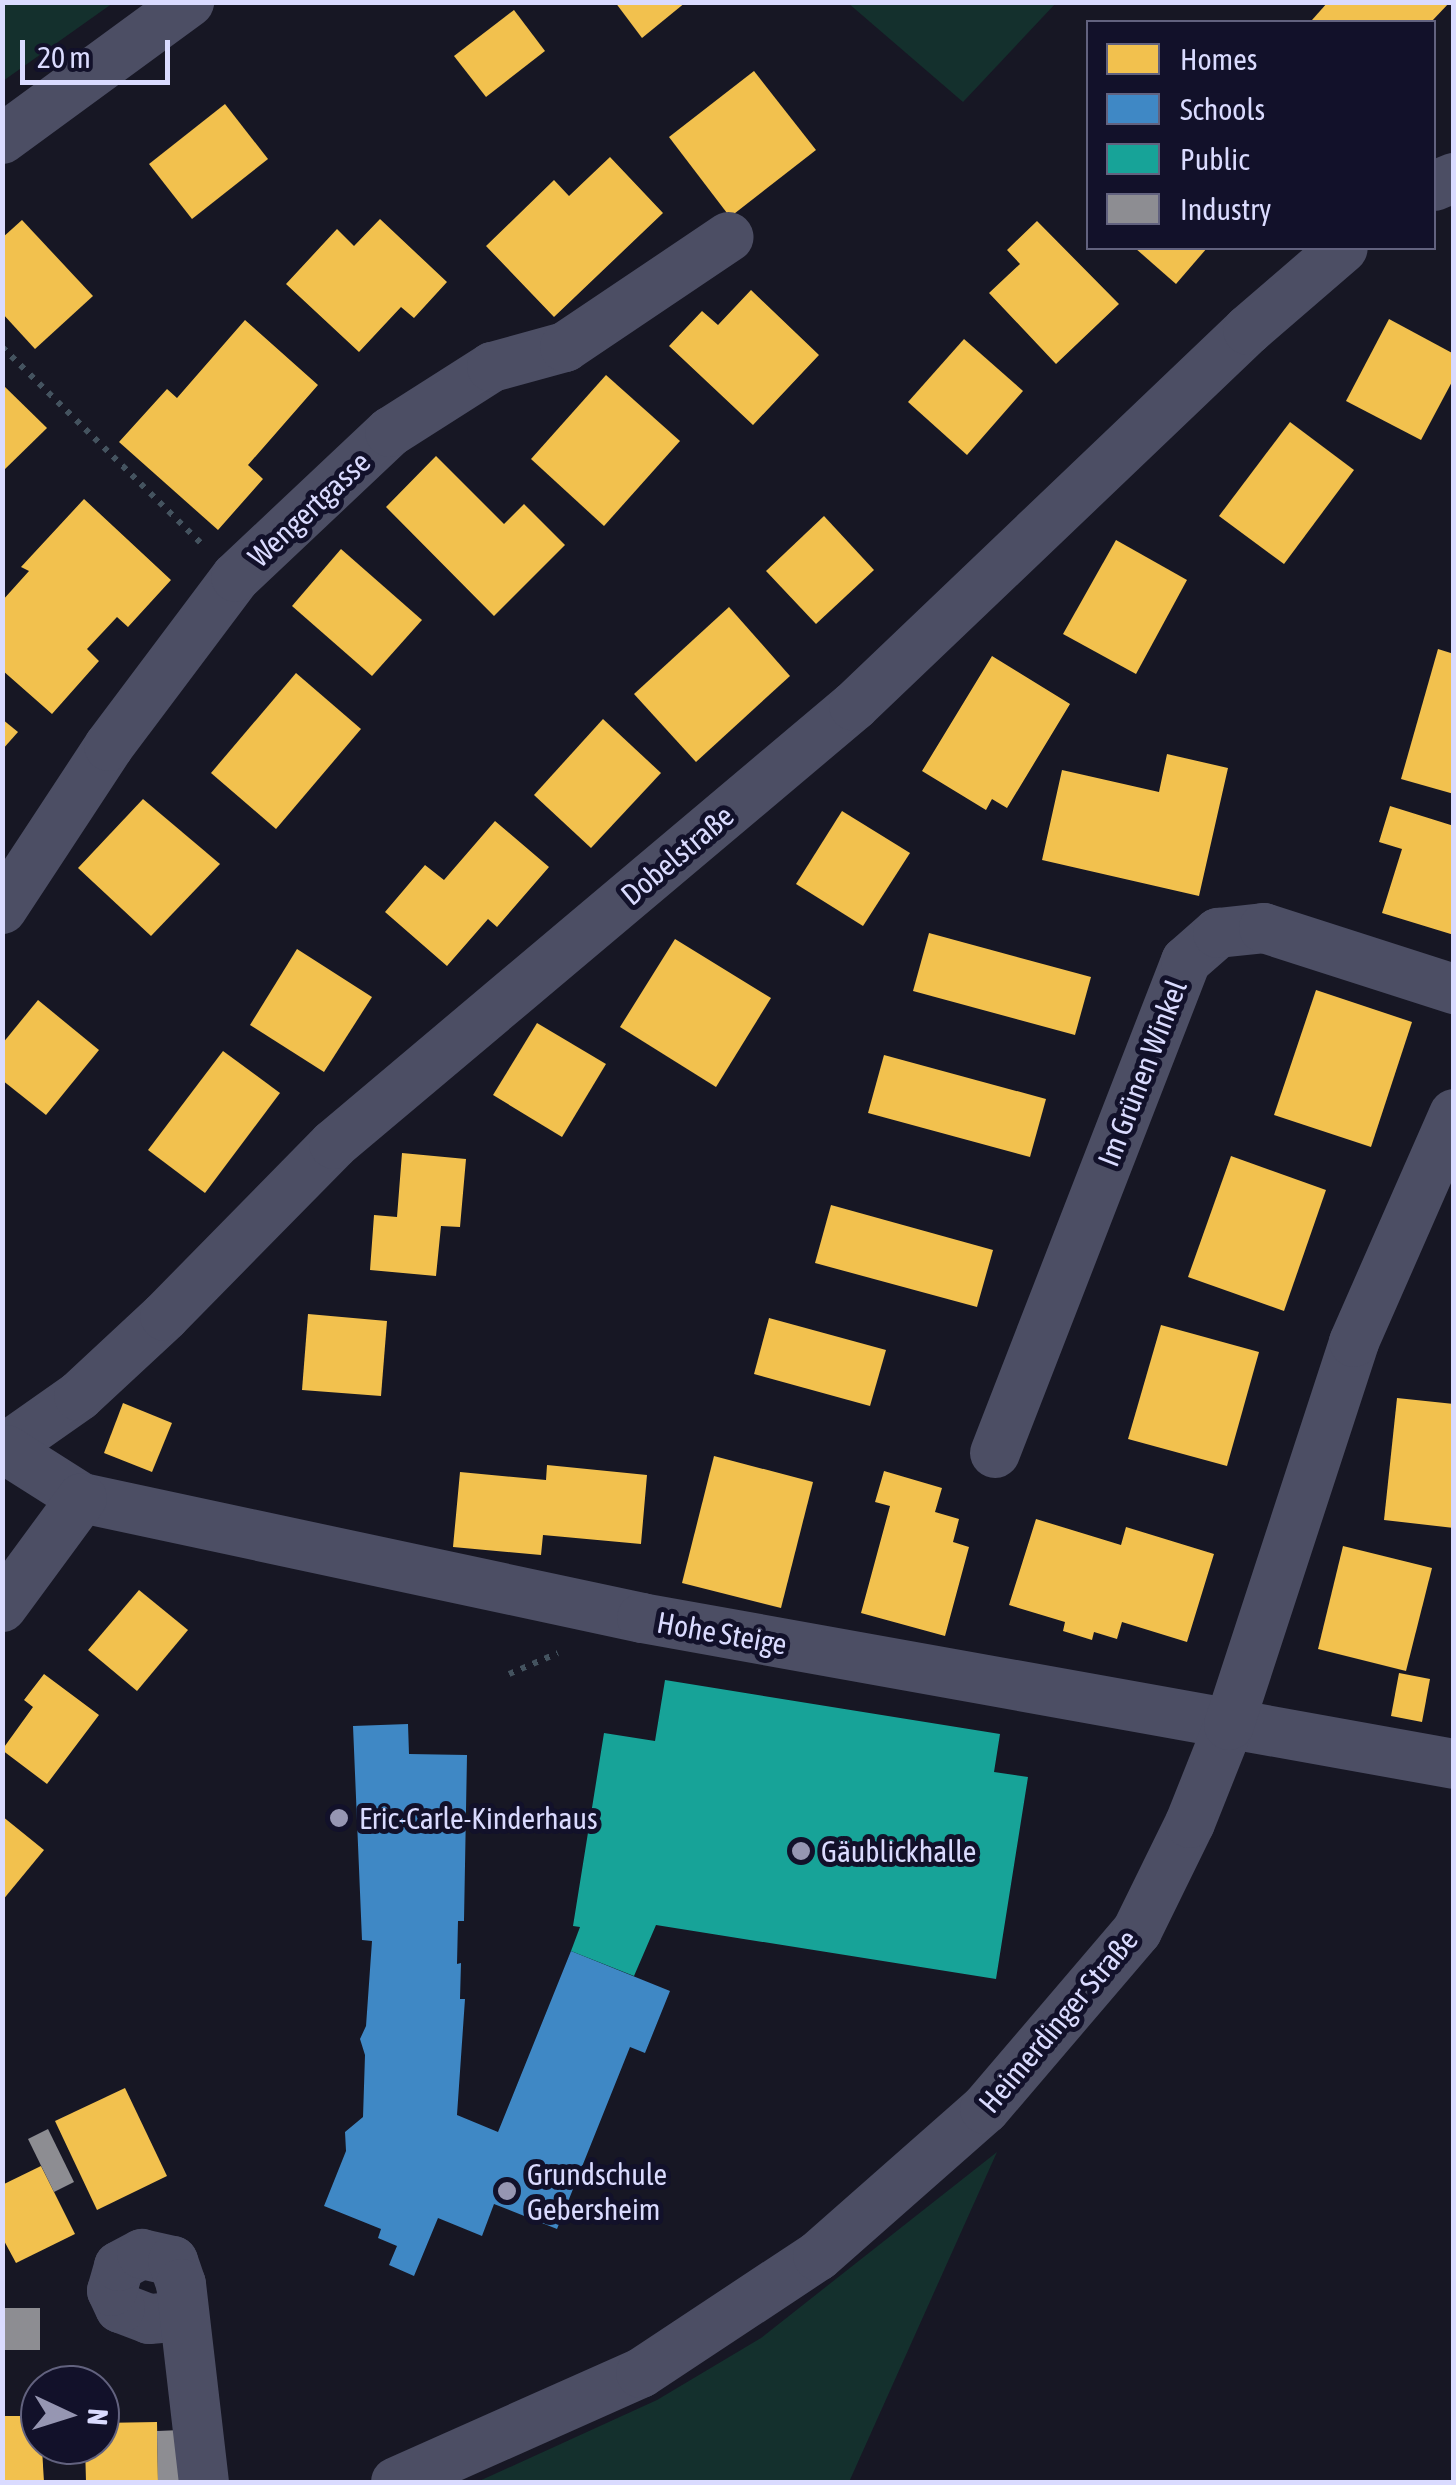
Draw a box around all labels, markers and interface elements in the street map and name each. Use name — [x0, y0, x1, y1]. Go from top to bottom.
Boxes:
scale bar — [25, 20, 175, 82]
legend — [1086, 20, 1436, 250]
text: 20 m — [37, 40, 91, 74]
text: Homes — [1180, 42, 1257, 76]
text: Schools — [1180, 92, 1265, 126]
text: Public — [1180, 142, 1249, 176]
text: Industry — [1180, 192, 1271, 226]
street label: Wengertgasse — [241, 444, 377, 574]
street label: Dobelstraße — [613, 798, 741, 912]
street label: Im Grünen Winkel — [1090, 975, 1194, 1171]
street label: Hohe Steige — [654, 1604, 790, 1662]
place label: Eric-Carle-Kinderhaus — [359, 1800, 598, 1836]
marker: Eric-Carle-Kinderhaus — [328, 1807, 350, 1829]
place label: Gäublickhalle — [821, 1833, 976, 1869]
marker: Gäublickhalle — [790, 1840, 812, 1862]
street label: Heimerdinger Straße — [971, 1922, 1145, 2120]
place label: Grundschule Gebersheim — [527, 2156, 667, 2226]
marker: Grundschule Gebersheim — [496, 2180, 518, 2202]
north arrow — [20, 2365, 120, 2465]
text: N — [81, 2408, 114, 2426]

